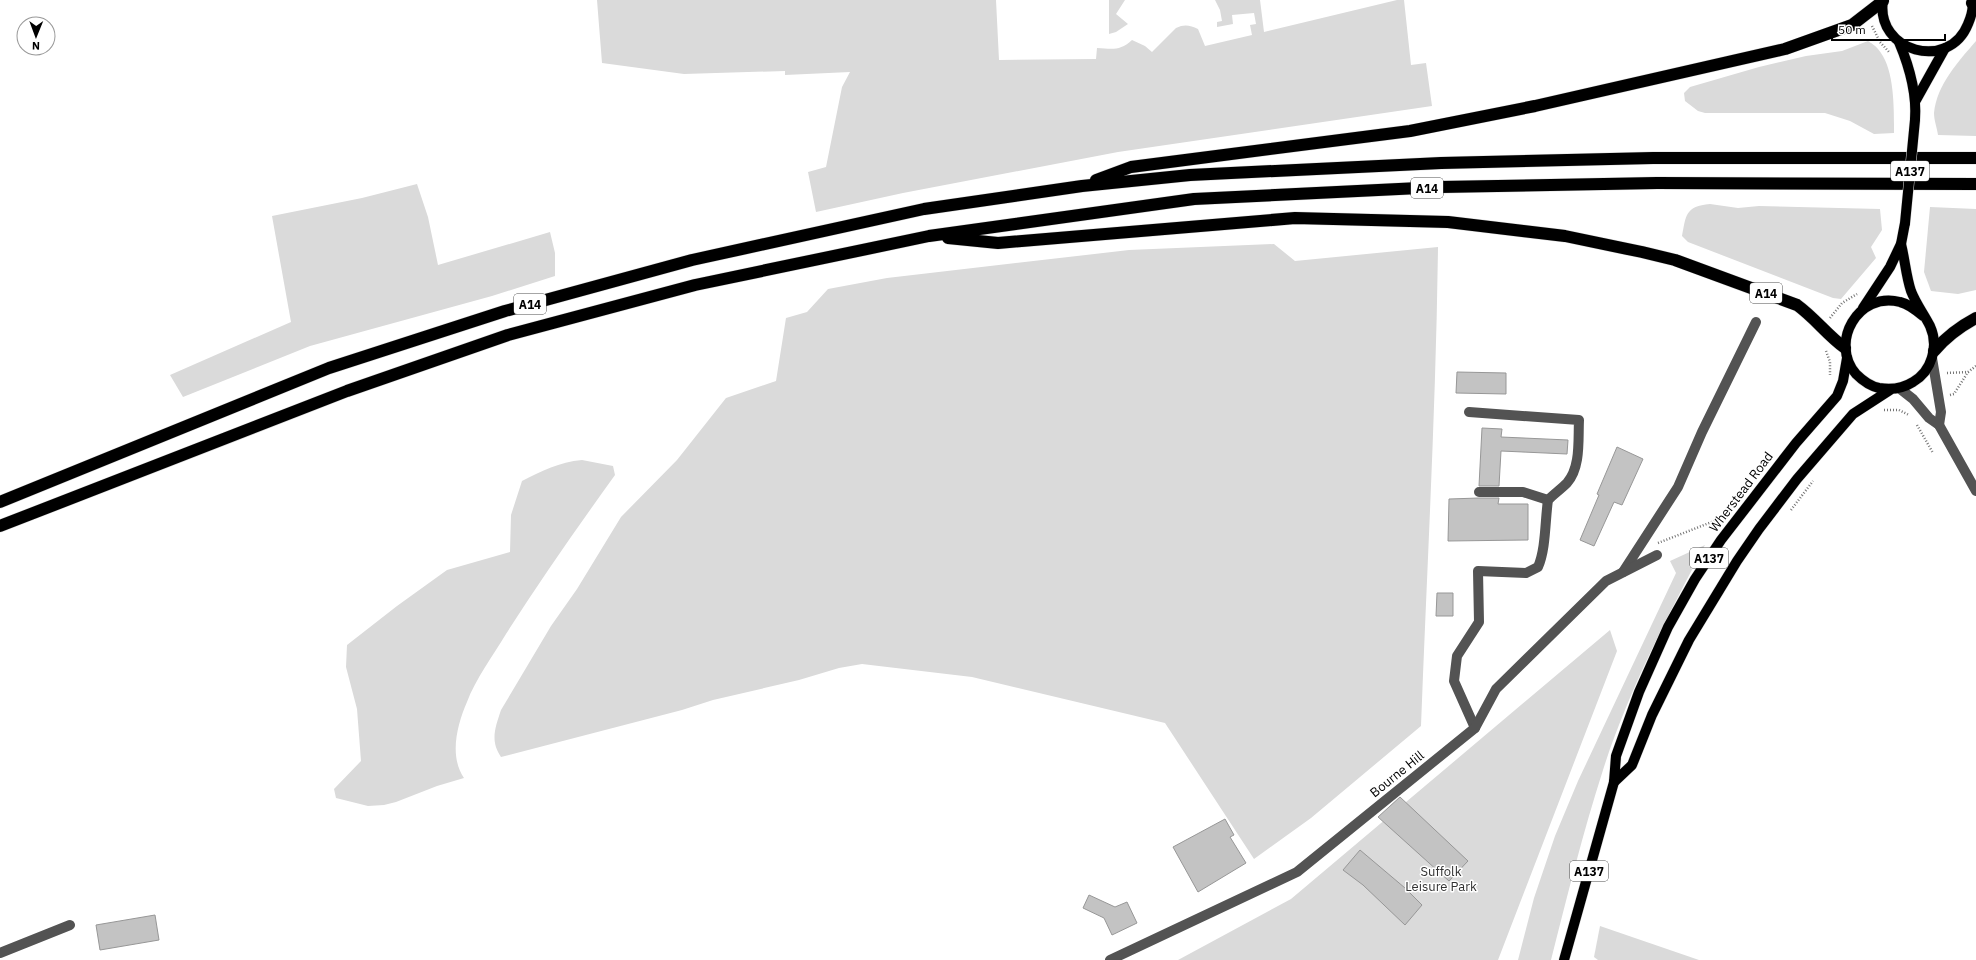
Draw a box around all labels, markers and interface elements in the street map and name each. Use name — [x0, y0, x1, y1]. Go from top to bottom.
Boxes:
north arrow — [16, 16, 56, 56]
scale bar — [1832, 16, 1945, 42]
text: 50 m — [1838, 22, 1866, 37]
text: N — [32, 39, 40, 53]
road number: A137 — [1891, 161, 1929, 181]
road number: A14 — [1411, 178, 1443, 198]
road number: A14 — [1750, 283, 1782, 303]
road number: A14 — [514, 294, 546, 314]
street label: Wherstead Road — [1705, 448, 1777, 536]
road number: A137 — [1690, 548, 1728, 568]
street label: Bourne Hill — [1366, 747, 1428, 801]
road number: A137 — [1570, 861, 1608, 881]
park label: Suffolk Leisure Park — [1405, 863, 1477, 895]

